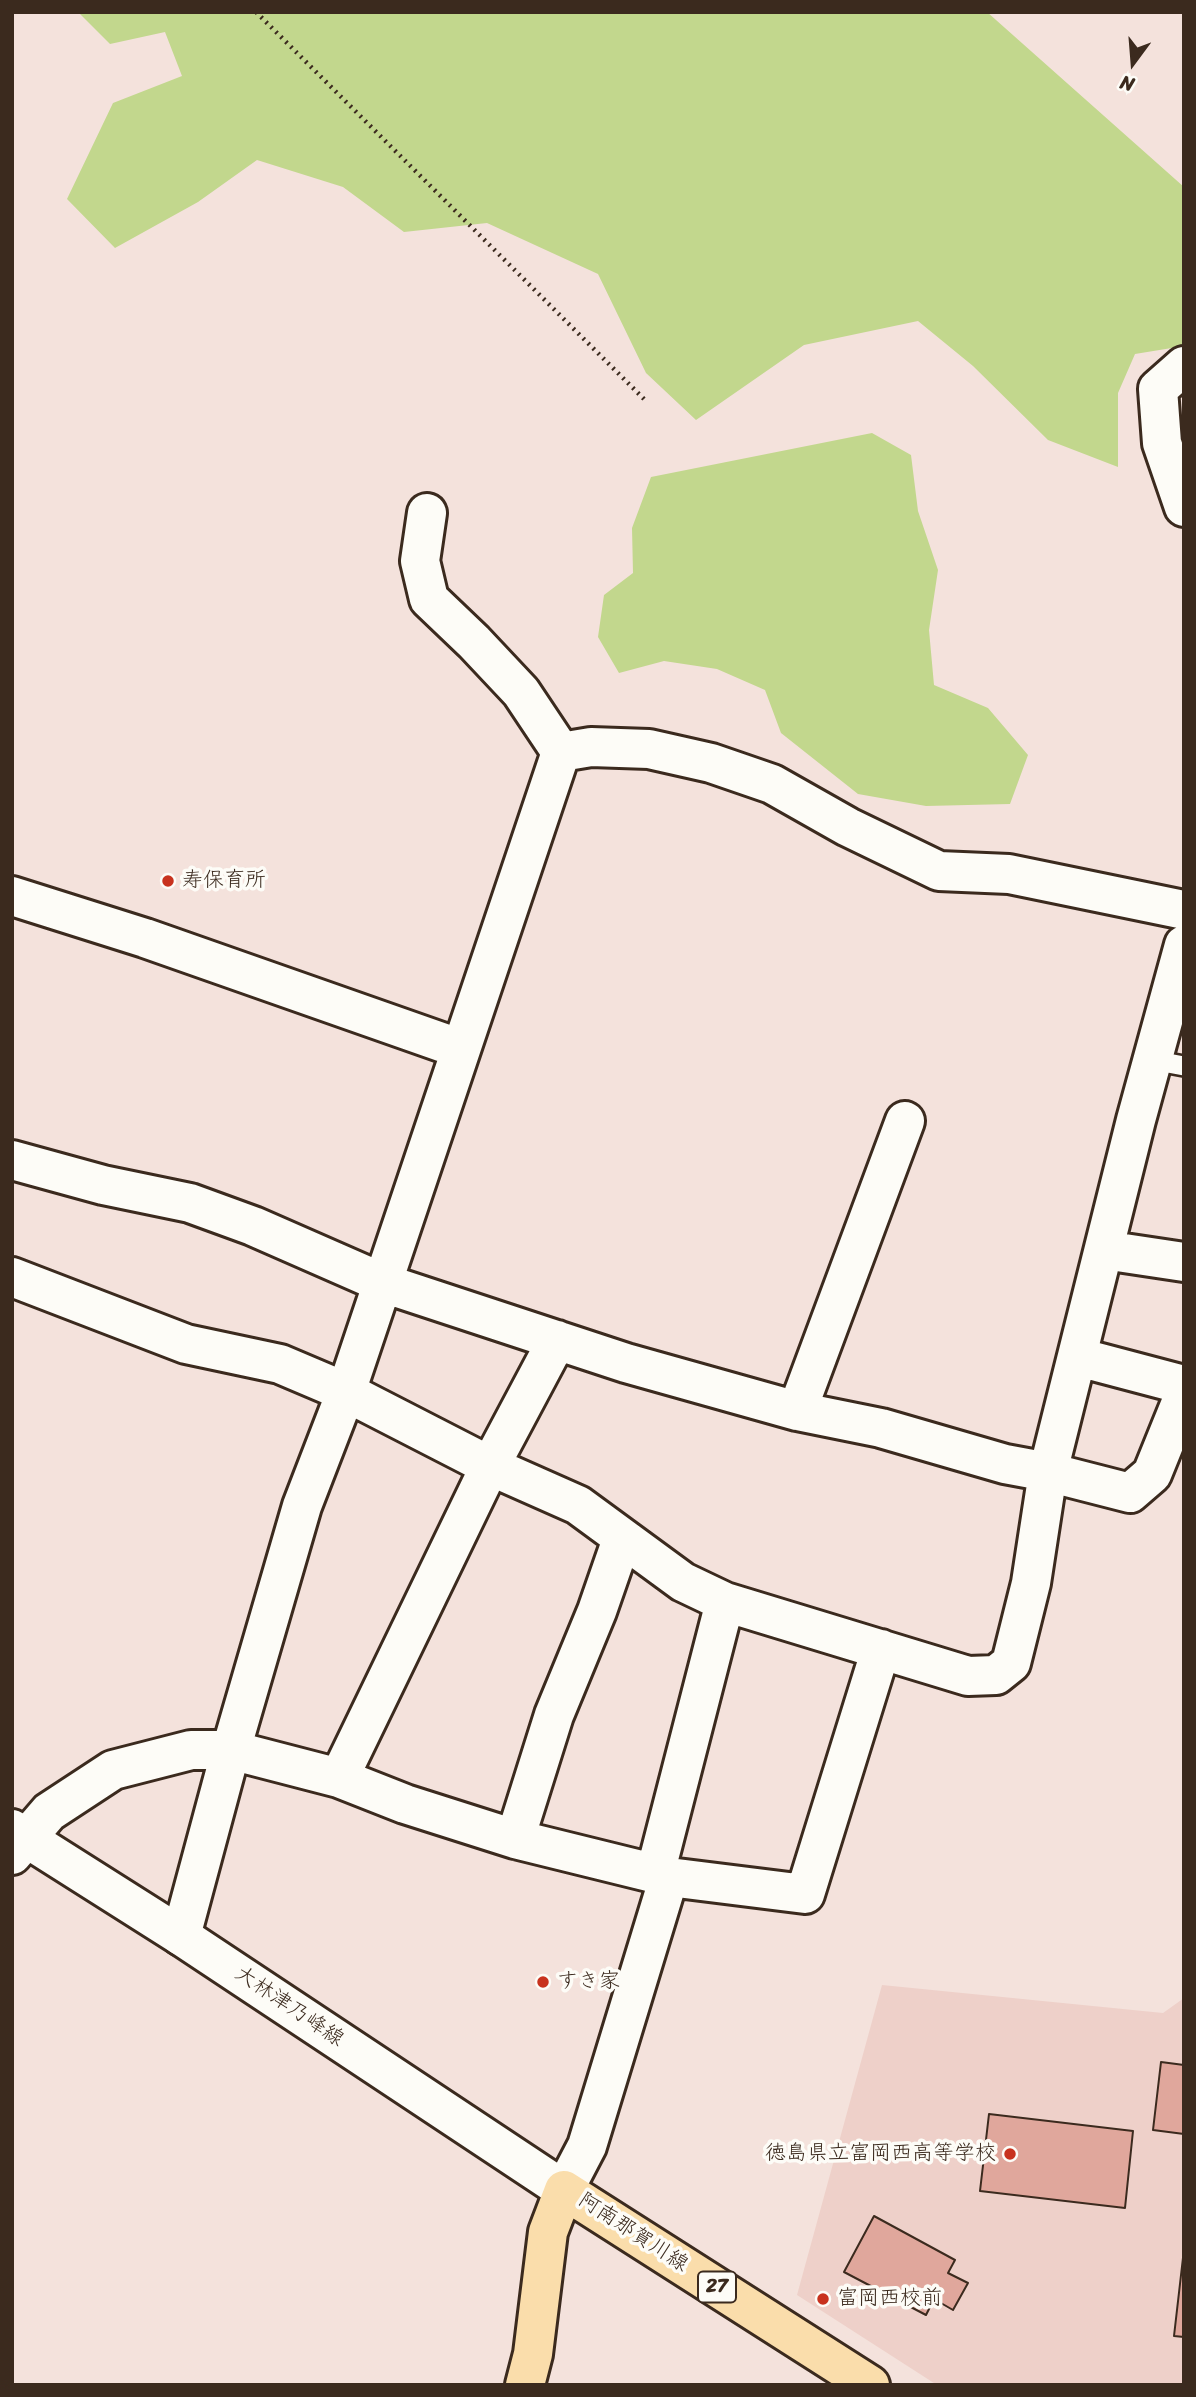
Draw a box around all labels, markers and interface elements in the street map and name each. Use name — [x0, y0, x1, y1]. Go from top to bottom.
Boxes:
north arrow — [1098, 28, 1168, 98]
text: N — [1116, 66, 1138, 101]
place label: 寿保育所 — [182, 868, 266, 894]
marker: 寿保育所 — [160, 873, 176, 889]
street label: 大林津乃峰線 — [230, 1961, 348, 2053]
place label: すき家 — [557, 1969, 620, 1995]
marker: すき家 — [535, 1974, 551, 1990]
place label: 徳島県立富岡西高等学校 — [765, 2141, 996, 2167]
marker: 徳島県立富岡西高等学校 — [1002, 2146, 1018, 2162]
street label: 阿南那賀川線 — [573, 2188, 693, 2278]
road number: 27 — [698, 2272, 736, 2302]
place label: 富岡西校前 — [837, 2286, 942, 2312]
marker: 富岡西校前 — [815, 2291, 831, 2307]

